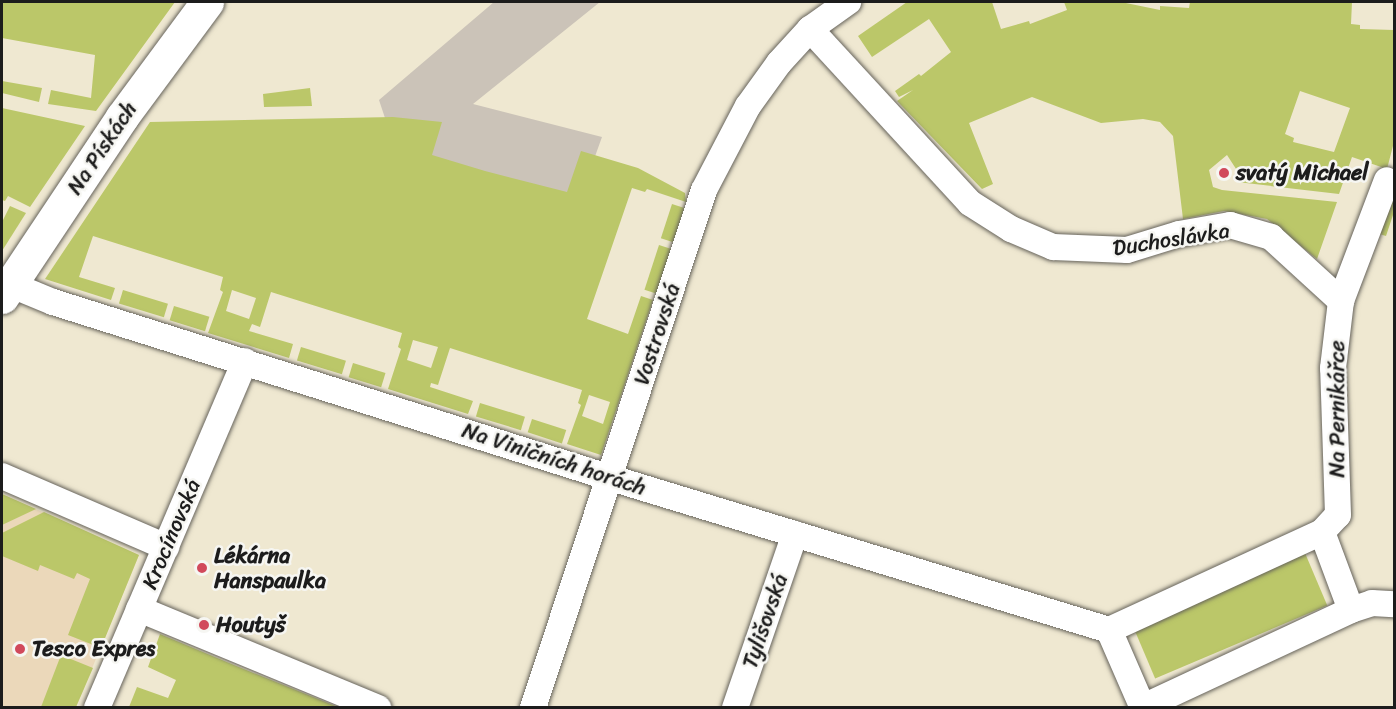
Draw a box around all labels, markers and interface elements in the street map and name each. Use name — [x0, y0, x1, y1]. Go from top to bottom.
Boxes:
street label: Na Pískách — [61, 96, 143, 200]
place label: svatý Michael — [1236, 160, 1368, 186]
marker: svatý Michael — [1217, 166, 1231, 180]
street label: Duchoslávka — [1111, 217, 1231, 261]
street label: Vostrovská — [628, 280, 686, 388]
street label: Na Pernikářce — [1324, 341, 1350, 477]
street label: Na Viničních horách — [459, 417, 649, 501]
street label: Krocínovská — [136, 475, 206, 593]
place label: Lékárna Hanspaulka — [214, 542, 326, 594]
marker: Lékárna Hanspaulka — [195, 561, 209, 575]
street label: Tylišovská — [737, 570, 793, 672]
place label: Houtyš — [216, 612, 286, 638]
marker: Houtyš — [197, 618, 211, 632]
place label: Tesco Expres — [32, 636, 157, 662]
marker: Tesco Expres — [13, 642, 27, 656]

